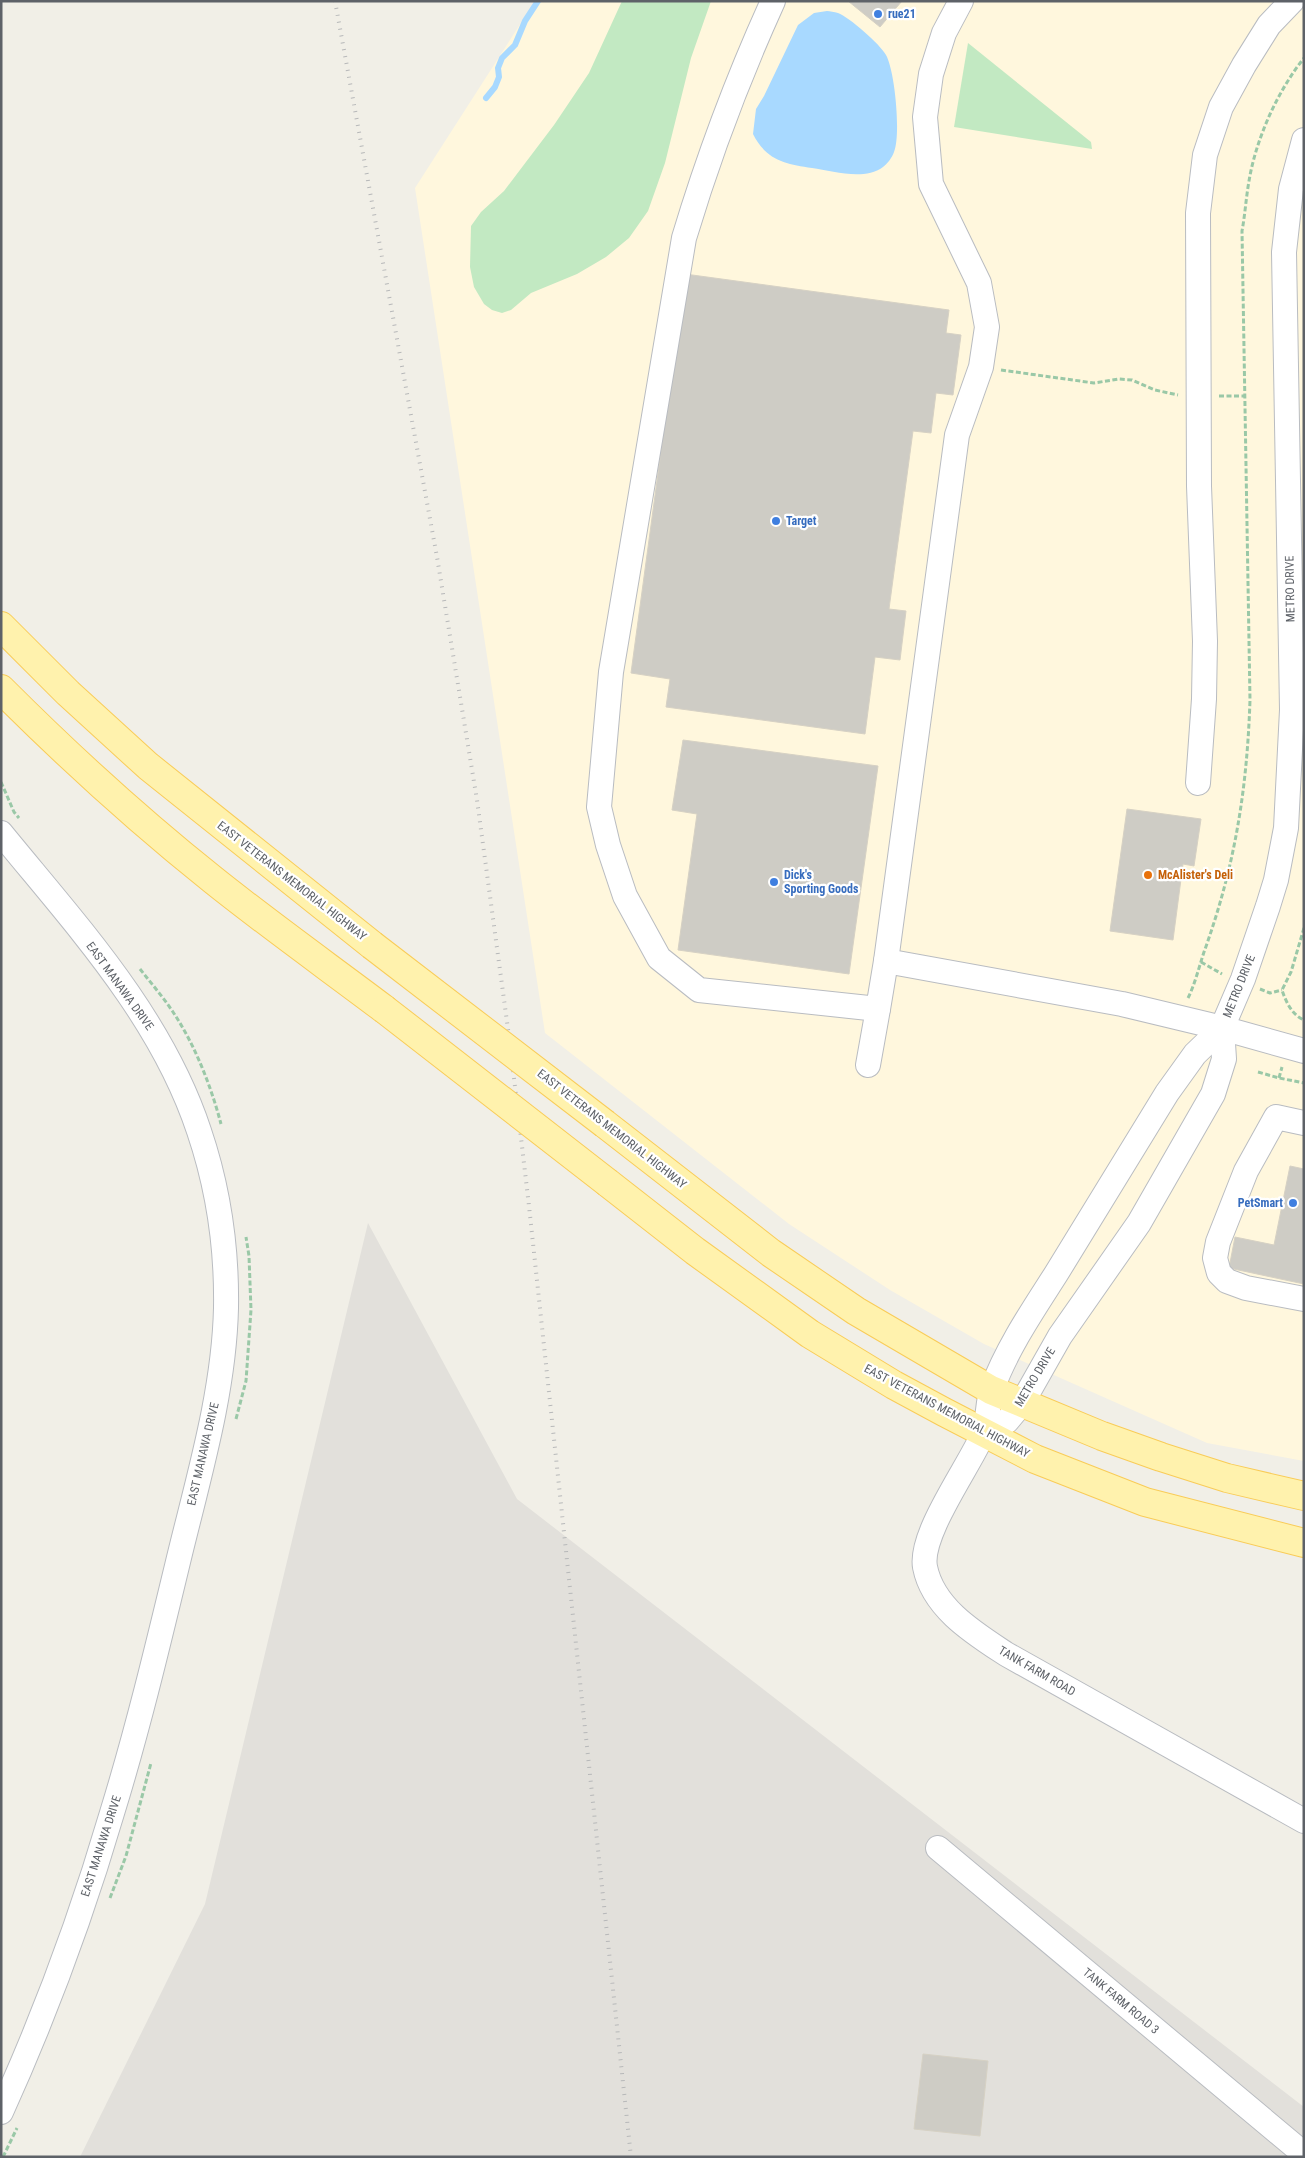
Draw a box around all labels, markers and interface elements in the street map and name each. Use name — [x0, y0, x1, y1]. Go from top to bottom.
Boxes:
place label: rue21 — [888, 7, 916, 21]
marker: rue21 — [872, 8, 884, 20]
place label: Target — [786, 514, 817, 528]
marker: Target — [770, 515, 782, 527]
street label: METRO DRIVE — [1282, 556, 1298, 622]
street label: EAST VETERANS MEMORIAL HIGHWAY — [215, 818, 370, 944]
place label: Dick's Sporting Goods — [784, 868, 859, 896]
place label: McAlister's Deli — [1158, 868, 1233, 882]
marker: McAlister's Deli — [1142, 869, 1154, 881]
marker: Dick's Sporting Goods — [768, 876, 780, 888]
street label: EAST MANAWA DRIVE — [83, 939, 157, 1033]
street label: METRO DRIVE — [1220, 952, 1258, 1020]
street label: EAST VETERANS MEMORIAL HIGHWAY — [535, 1066, 690, 1192]
place label: PetSmart — [1238, 1196, 1283, 1210]
marker: PetSmart — [1287, 1197, 1299, 1209]
street label: METRO DRIVE — [1012, 1345, 1058, 1409]
street label: EAST VETERANS MEMORIAL HIGHWAY — [862, 1361, 1033, 1461]
street label: EAST MANAWA DRIVE — [184, 1401, 222, 1507]
street label: TANK FARM ROAD — [996, 1643, 1078, 1699]
street label: EAST MANAWA DRIVE — [78, 1794, 124, 1898]
street label: TANK FARM ROAD 3 — [1080, 1965, 1162, 2037]

